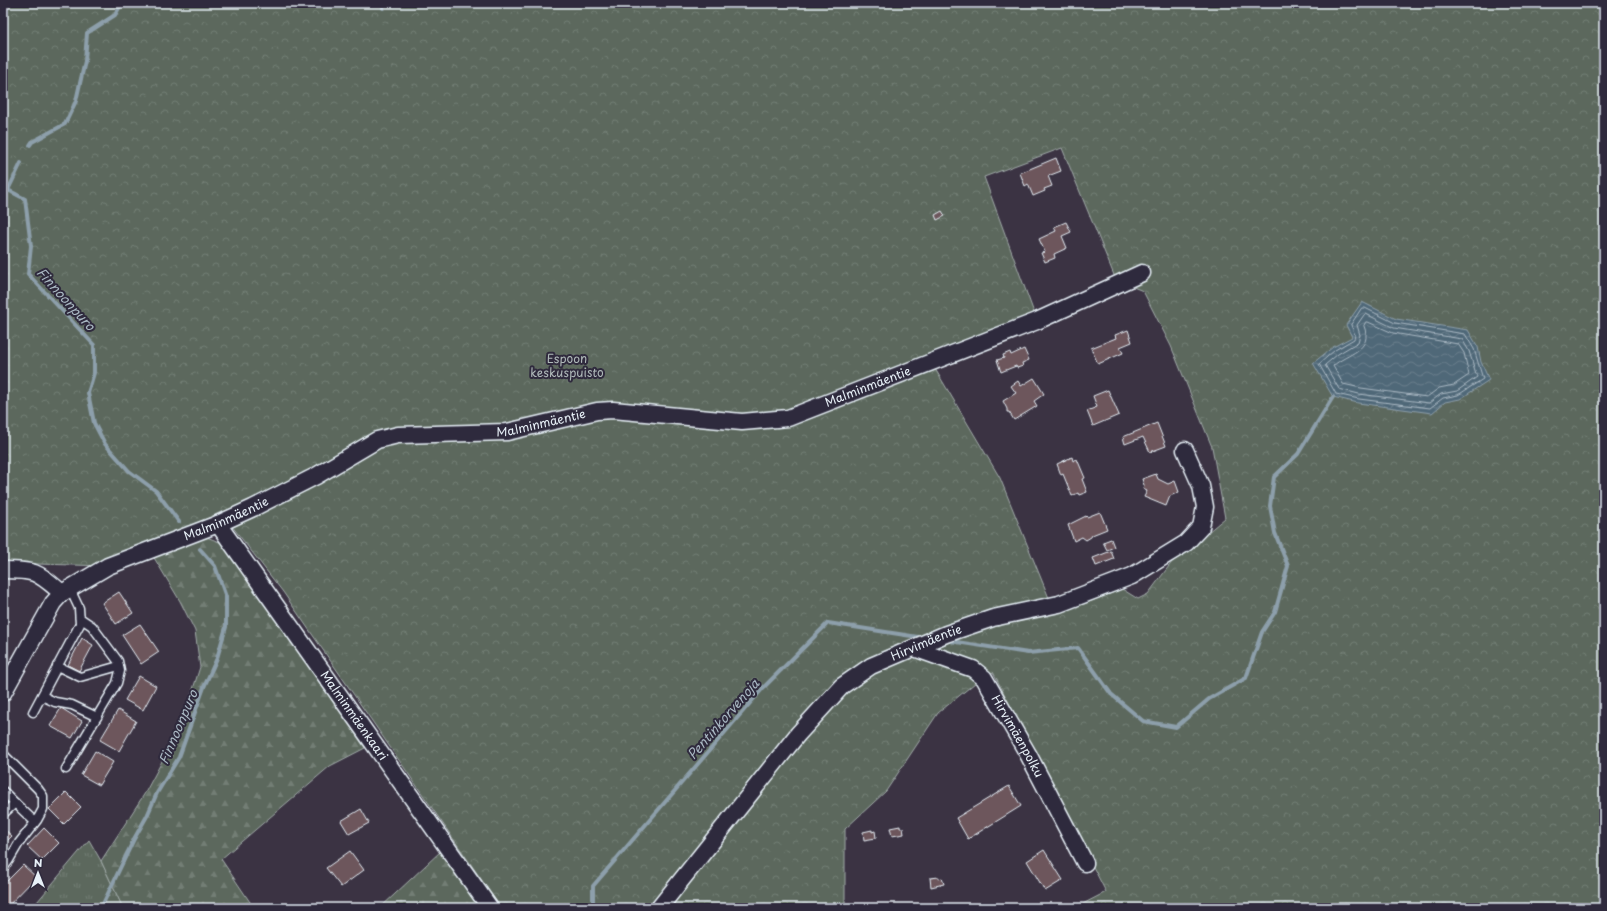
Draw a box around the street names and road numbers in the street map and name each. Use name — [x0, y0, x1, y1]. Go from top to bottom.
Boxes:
street label: Malminmäentie — [822, 361, 913, 411]
street label: Malminmäentie — [496, 404, 587, 440]
street label: Malminmäentie — [181, 492, 271, 544]
street label: Hirvimäentie — [888, 619, 964, 665]
street label: Malminmäenkaari — [317, 667, 393, 764]
street label: Hirvimäenpolku — [988, 691, 1049, 780]

